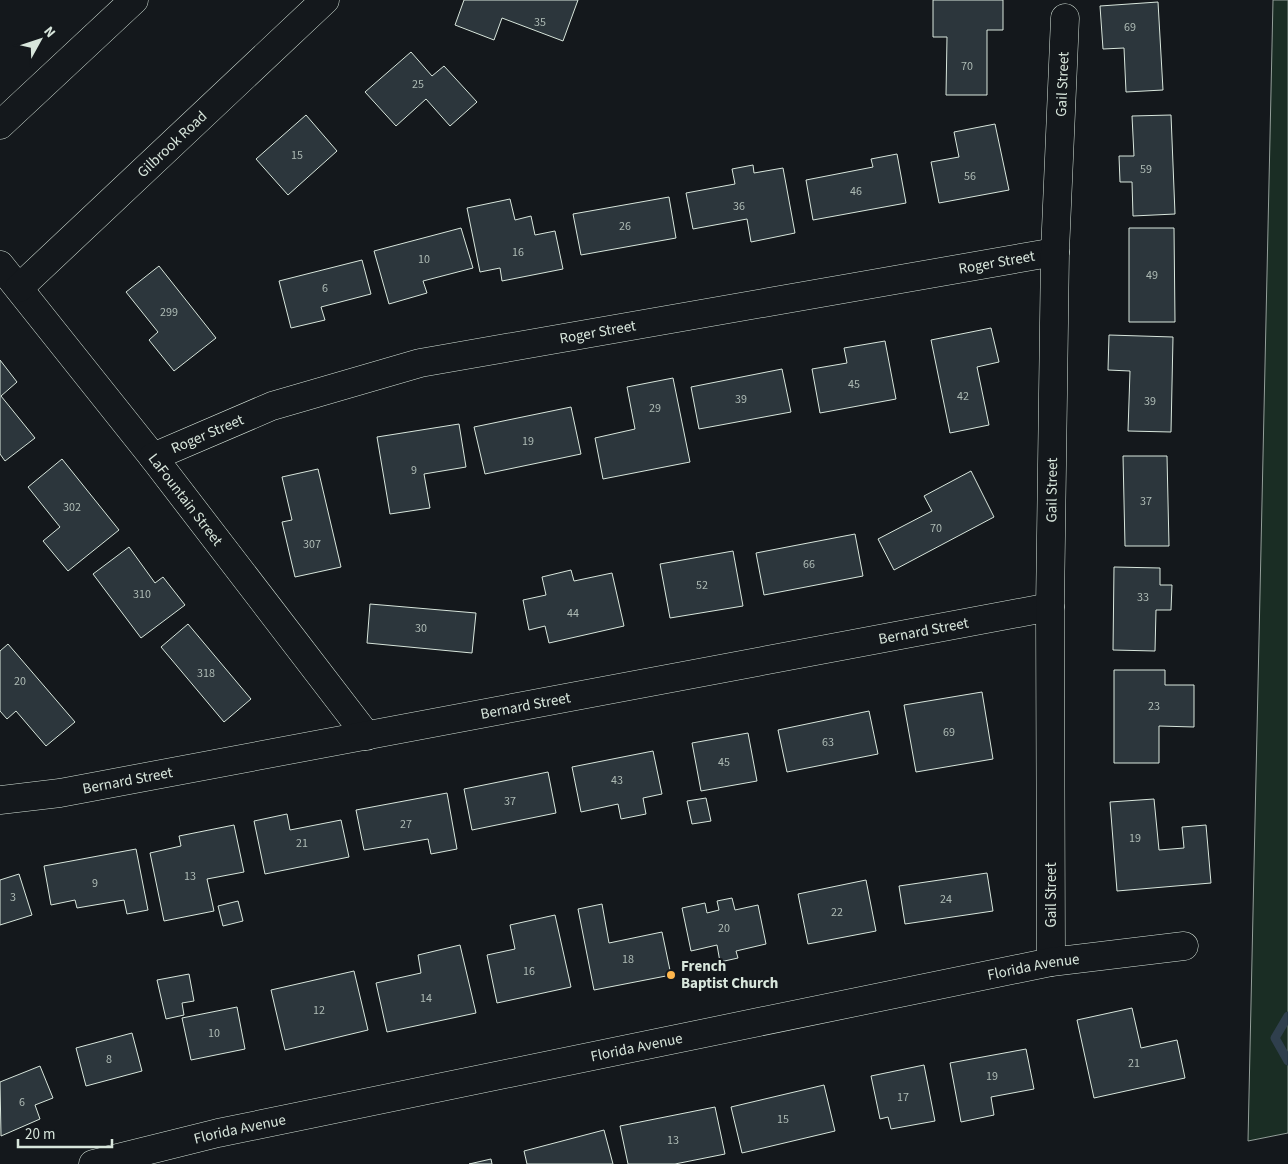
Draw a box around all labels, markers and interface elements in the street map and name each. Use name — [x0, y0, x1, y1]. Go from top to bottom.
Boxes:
house number: 35 — [534, 14, 546, 31]
north arrow — [15, 15, 65, 65]
house number: 69 — [1124, 19, 1136, 36]
text: N — [39, 22, 60, 42]
street label: Gail Street — [1051, 51, 1075, 117]
house number: 70 — [961, 58, 973, 75]
house number: 25 — [412, 76, 424, 93]
street label: Gilbrook Road — [133, 106, 212, 183]
house number: 15 — [291, 147, 303, 164]
house number: 59 — [1140, 161, 1152, 178]
house number: 56 — [964, 168, 976, 185]
house number: 46 — [850, 183, 862, 200]
house number: 36 — [733, 198, 745, 215]
house number: 26 — [619, 218, 631, 235]
house number: 16 — [512, 244, 524, 261]
street label: Roger Street — [957, 246, 1037, 280]
house number: 10 — [418, 251, 430, 268]
house number: 49 — [1146, 267, 1158, 284]
house number: 6 — [322, 280, 328, 297]
house number: 299 — [160, 304, 178, 321]
street label: Roger Street — [558, 315, 638, 349]
house number: 45 — [848, 376, 860, 393]
house number: 42 — [957, 388, 969, 405]
house number: 39 — [735, 391, 747, 408]
house number: 39 — [1144, 393, 1156, 410]
house number: 29 — [649, 400, 661, 417]
street label: Roger Street — [168, 409, 247, 459]
house number: 19 — [522, 433, 534, 450]
street label: LaFountain Street — [143, 449, 227, 550]
street label: Gail Street — [1041, 457, 1063, 523]
house number: 9 — [411, 462, 417, 479]
house number: 37 — [1140, 493, 1152, 510]
house number: 302 — [63, 499, 81, 516]
house number: 70 — [930, 520, 942, 537]
house number: 307 — [303, 536, 321, 553]
house number: 66 — [803, 556, 815, 573]
house number: 52 — [696, 577, 708, 594]
house number: 310 — [133, 586, 151, 603]
house number: 33 — [1137, 589, 1149, 606]
house number: 44 — [567, 605, 579, 622]
street label: Bernard Street — [877, 613, 970, 650]
house number: 30 — [415, 620, 427, 637]
house number: 318 — [197, 665, 215, 682]
house number: 20 — [14, 673, 26, 690]
street label: Bernard Street — [479, 687, 572, 725]
house number: 23 — [1148, 698, 1160, 715]
house number: 69 — [943, 724, 955, 741]
house number: 63 — [822, 734, 834, 751]
house number: 45 — [718, 754, 730, 771]
street label: Bernard Street — [81, 762, 174, 800]
house number: 43 — [611, 772, 623, 789]
house number: 37 — [504, 793, 516, 810]
house number: 27 — [400, 816, 412, 833]
house number: 19 — [1129, 830, 1141, 847]
house number: 21 — [296, 835, 308, 852]
street label: Gail Street — [1041, 863, 1062, 927]
house number: 13 — [184, 868, 196, 885]
house number: 9 — [92, 875, 98, 892]
house number: 3 — [10, 889, 16, 906]
house number: 24 — [940, 891, 952, 908]
house number: 22 — [831, 904, 843, 921]
house number: 20 — [718, 920, 730, 937]
street label: Florida Avenue — [985, 949, 1081, 986]
house number: 18 — [622, 951, 634, 968]
place label: French Baptist Church — [681, 956, 778, 994]
house number: 16 — [523, 963, 535, 980]
marker: French Baptist Church — [665, 969, 677, 981]
house number: 14 — [420, 990, 432, 1007]
house number: 12 — [313, 1002, 325, 1019]
house number: 10 — [208, 1025, 220, 1042]
street label: Florida Avenue — [589, 1028, 685, 1067]
house number: 8 — [106, 1051, 112, 1068]
house number: 21 — [1128, 1055, 1140, 1072]
house number: 19 — [986, 1068, 998, 1085]
house number: 17 — [897, 1089, 909, 1106]
house number: 6 — [19, 1094, 25, 1111]
street label: Florida Avenue — [192, 1109, 288, 1150]
house number: 15 — [777, 1111, 789, 1128]
scale bar — [18, 1116, 111, 1148]
text: 20 m — [25, 1124, 55, 1145]
house number: 13 — [667, 1132, 679, 1149]

